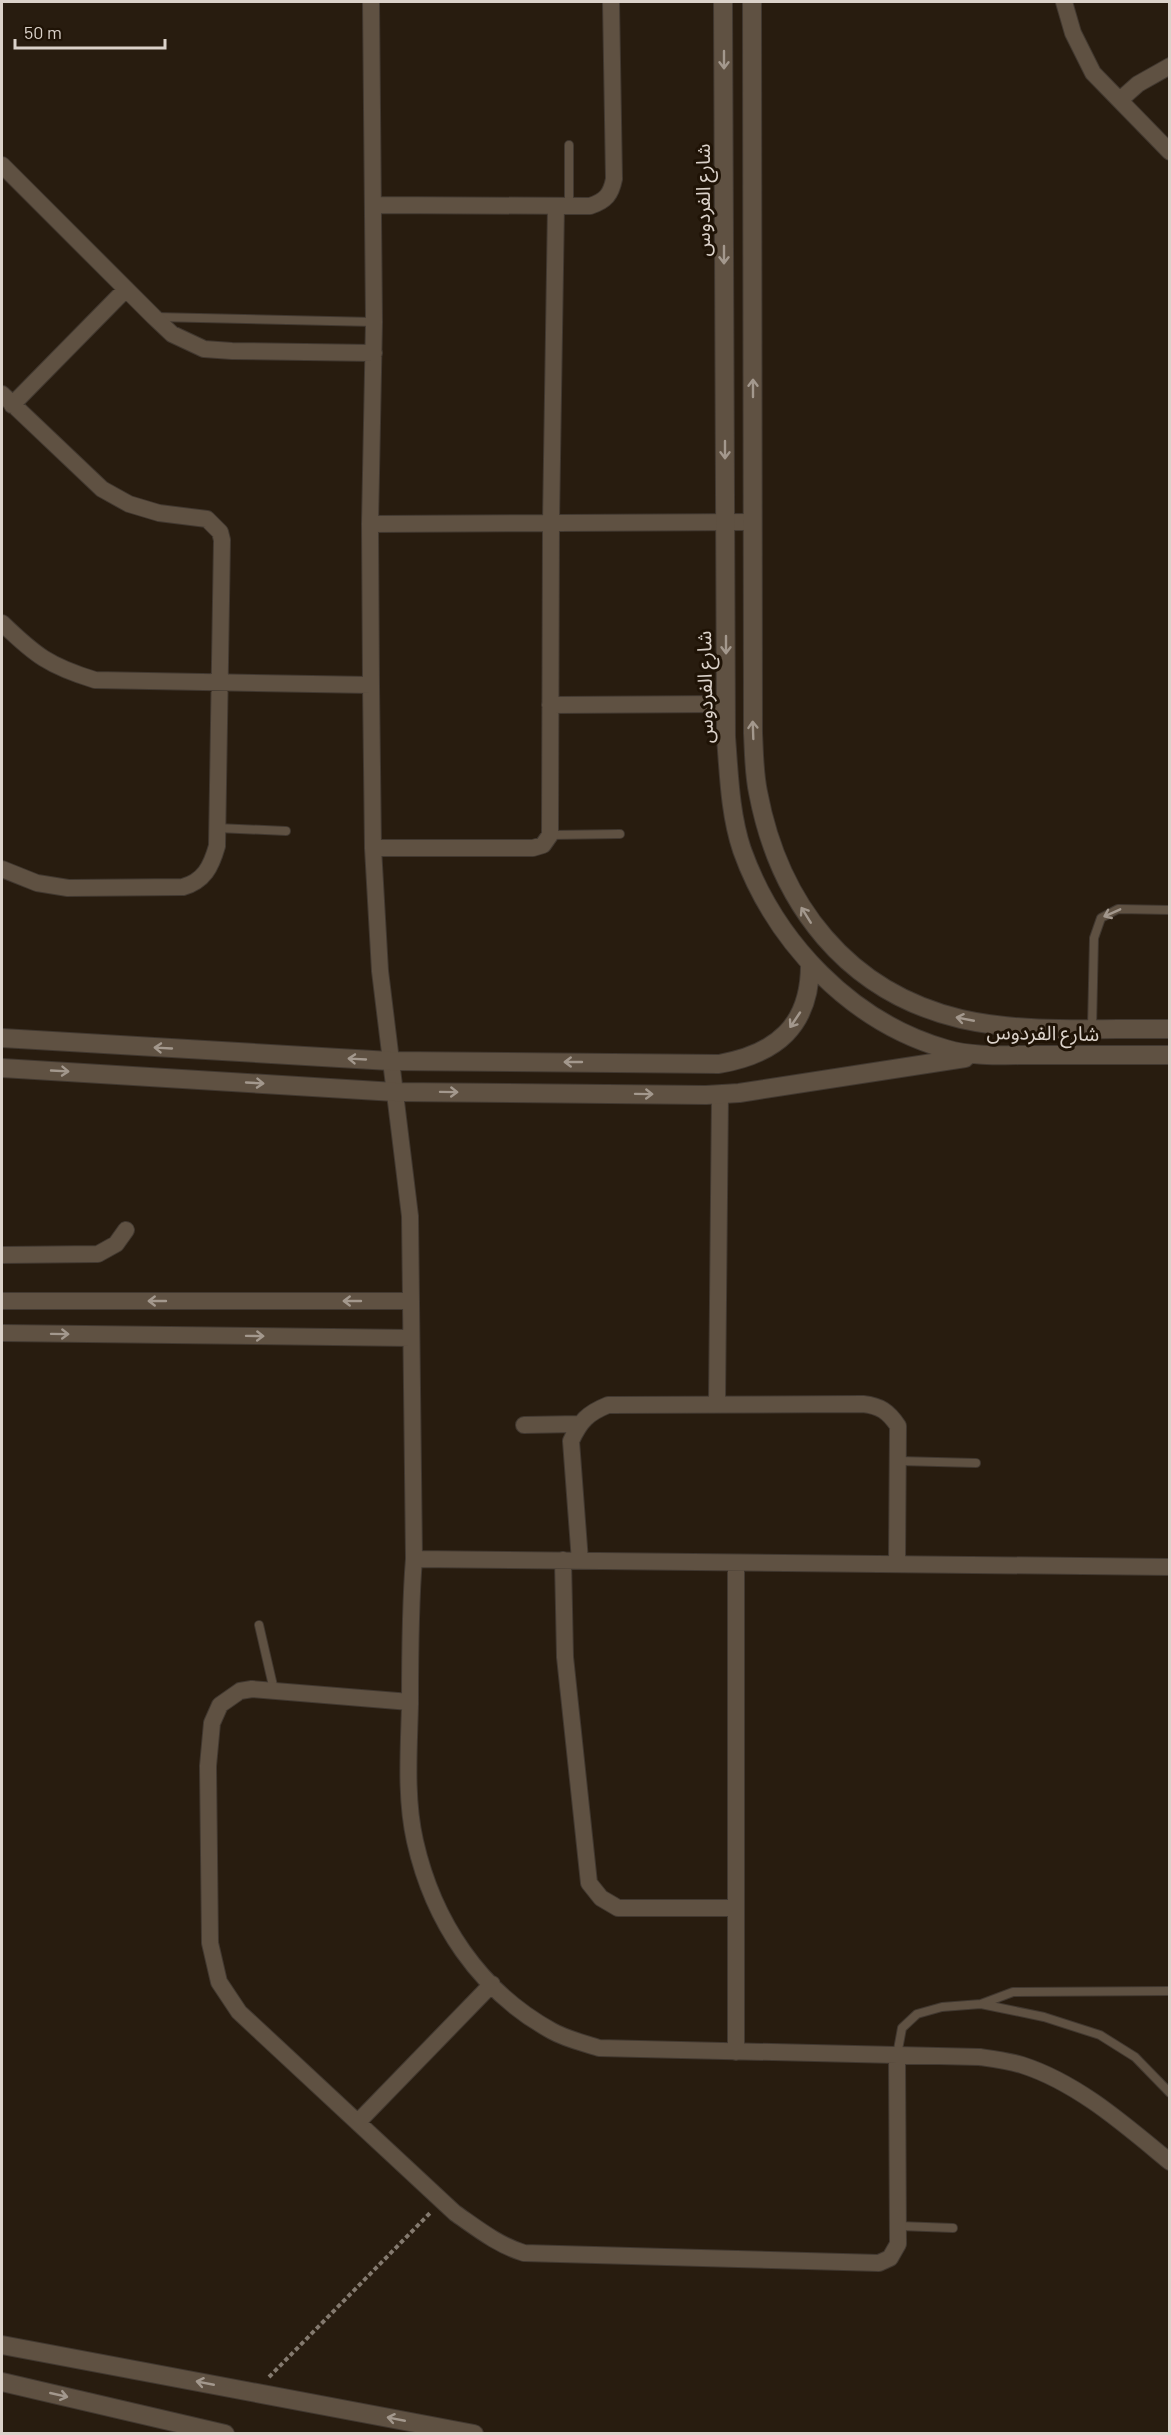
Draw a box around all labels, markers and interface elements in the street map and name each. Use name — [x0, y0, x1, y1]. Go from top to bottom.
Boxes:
scale bar — [15, 12, 165, 50]
text: 50 m — [24, 21, 62, 43]
one-way arrow — [718, 49, 730, 69]
street label: شارع الفردوس — [690, 144, 718, 256]
one-way arrow — [718, 244, 730, 264]
one-way arrow — [747, 379, 759, 399]
one-way arrow — [719, 439, 731, 459]
street label: شارع الفردوس — [691, 630, 721, 744]
one-way arrow — [720, 634, 732, 654]
one-way arrow — [747, 721, 759, 741]
one-way arrow — [799, 907, 811, 924]
one-way arrow — [1104, 908, 1122, 919]
one-way arrow — [789, 1011, 801, 1028]
one-way arrow — [955, 1013, 975, 1024]
street label: شارع الفردوس — [986, 1019, 1100, 1049]
one-way arrow — [153, 1042, 173, 1053]
one-way arrow — [348, 1053, 368, 1064]
one-way arrow — [564, 1056, 584, 1068]
one-way arrow — [49, 1066, 69, 1077]
one-way arrow — [244, 1078, 264, 1089]
one-way arrow — [439, 1086, 459, 1098]
one-way arrow — [634, 1088, 654, 1100]
one-way arrow — [148, 1295, 168, 1307]
one-way arrow — [343, 1295, 363, 1307]
one-way arrow — [49, 1328, 69, 1339]
one-way arrow — [244, 1330, 264, 1342]
one-way arrow — [195, 2377, 215, 2388]
one-way arrow — [49, 2390, 68, 2402]
one-way arrow — [387, 2413, 406, 2424]

